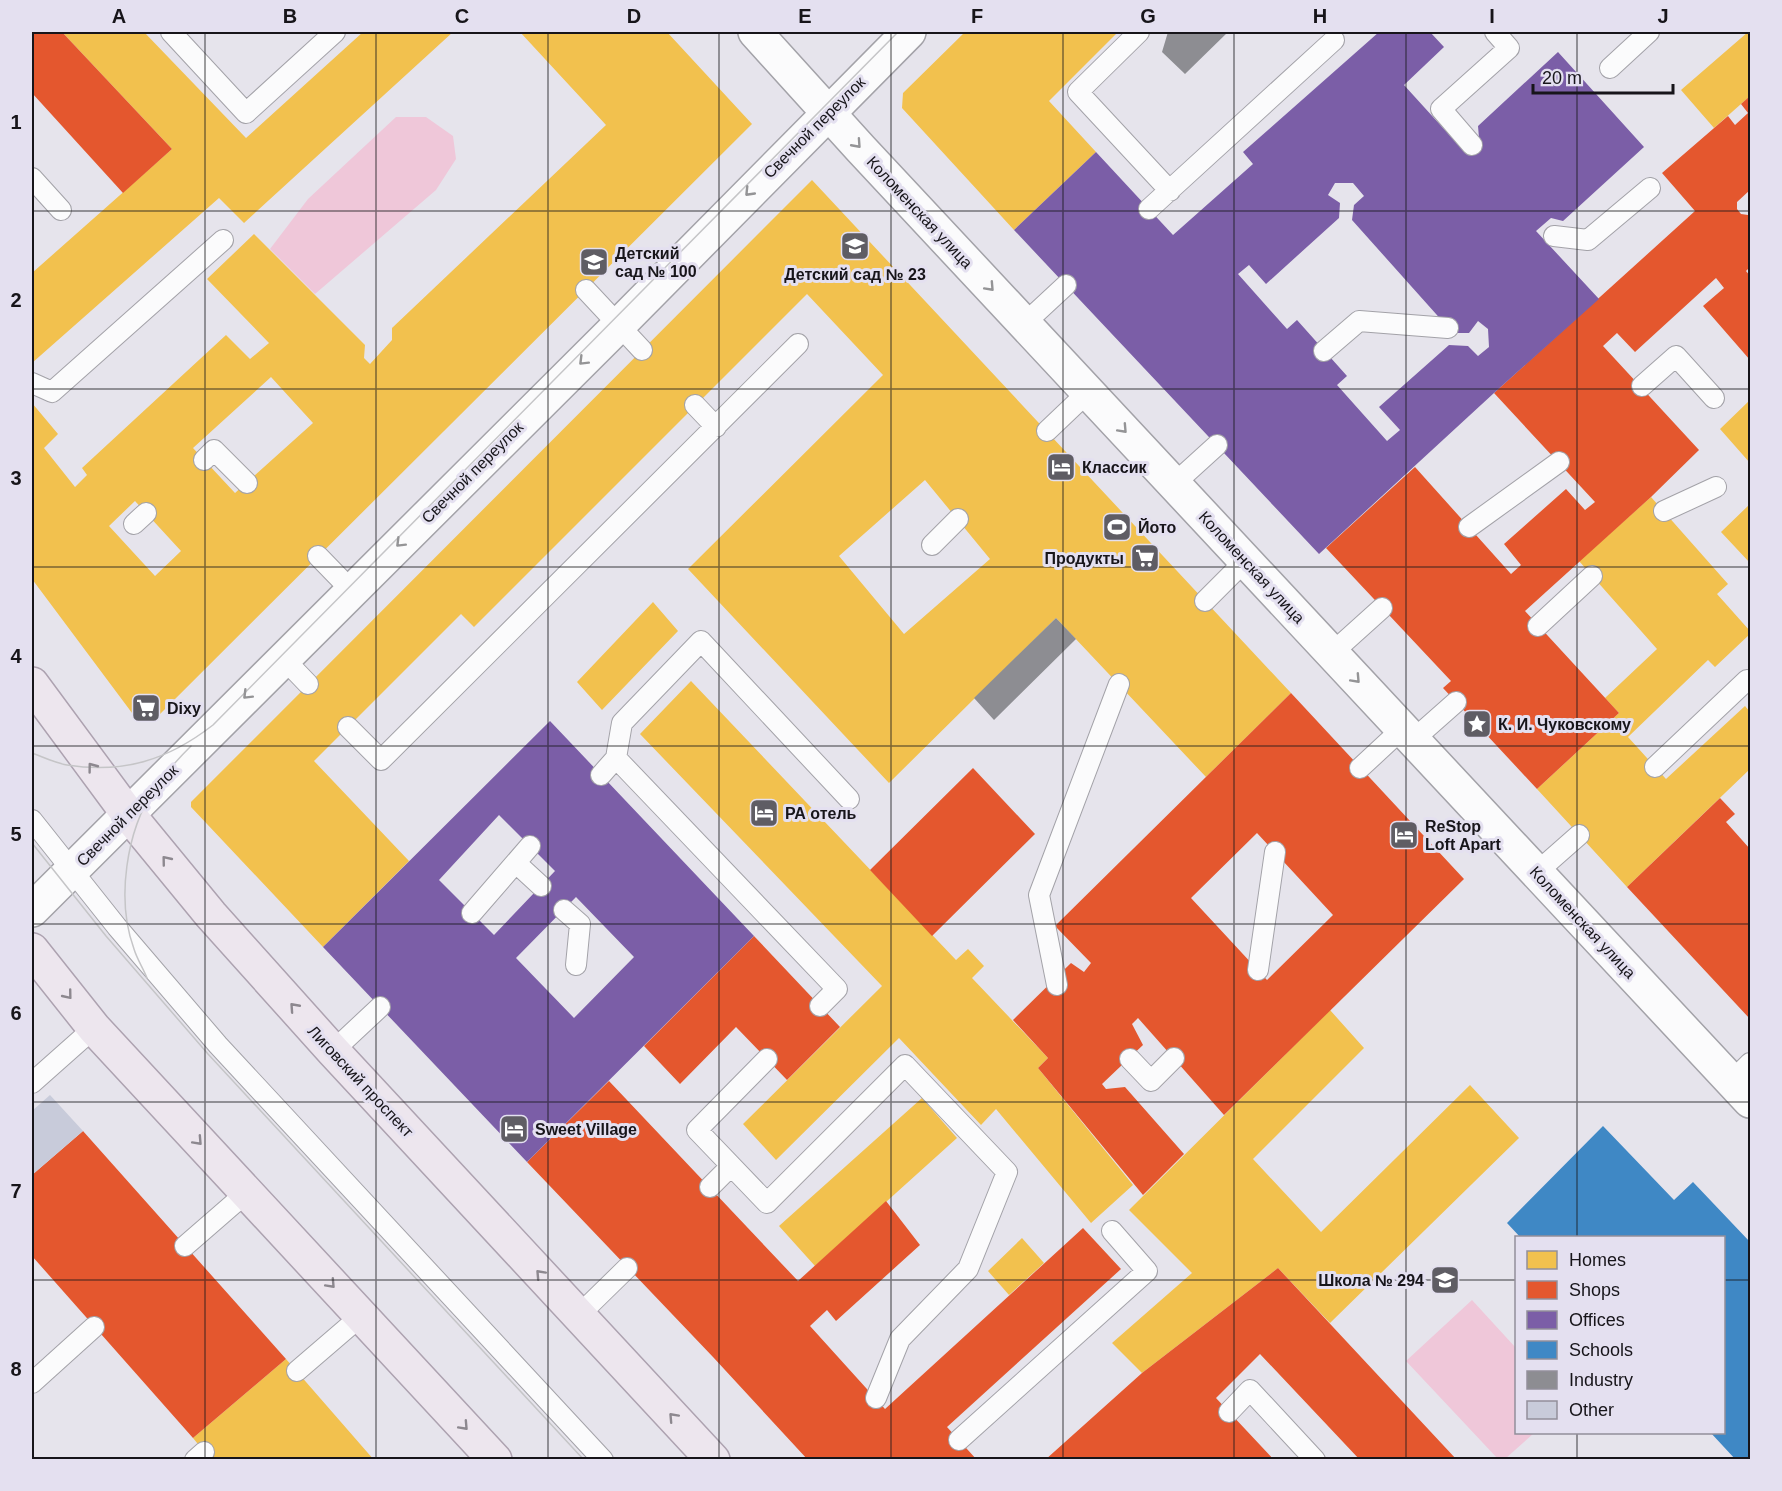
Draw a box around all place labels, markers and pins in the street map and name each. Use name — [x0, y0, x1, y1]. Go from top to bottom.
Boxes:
school or university icon: Детский сад № 23 — [839, 230, 871, 262]
place label: Детский сад № 100 — [615, 245, 697, 280]
school or university icon: Детский сад № 100 — [578, 246, 610, 278]
place label: Детский сад № 23 — [784, 266, 926, 283]
hotel icon: Классик — [1045, 451, 1077, 483]
place label: Классик — [1082, 459, 1147, 476]
sports icon: Йото — [1101, 511, 1133, 543]
place label: Йото — [1138, 518, 1177, 536]
supermarket icon: Продукты — [1129, 542, 1161, 574]
place label: Продукты — [1044, 550, 1124, 567]
supermarket icon: Dixy — [130, 692, 162, 724]
place label: Dixy — [167, 700, 201, 717]
place icon: К. И. Чуковскому — [1461, 708, 1493, 740]
place label: К. И. Чуковскому — [1498, 716, 1631, 733]
hotel icon: РА отель — [748, 797, 780, 829]
place label: РА отель — [785, 805, 857, 822]
place label: ReStop Loft Apart — [1425, 818, 1502, 853]
hotel icon: ReStop Loft Apart — [1388, 819, 1420, 851]
hotel icon: Sweet Village — [498, 1113, 530, 1145]
place label: Sweet Village — [535, 1121, 637, 1138]
school or university icon: Школа № 294 — [1429, 1264, 1461, 1296]
place label: Школа № 294 — [1318, 1272, 1424, 1289]

